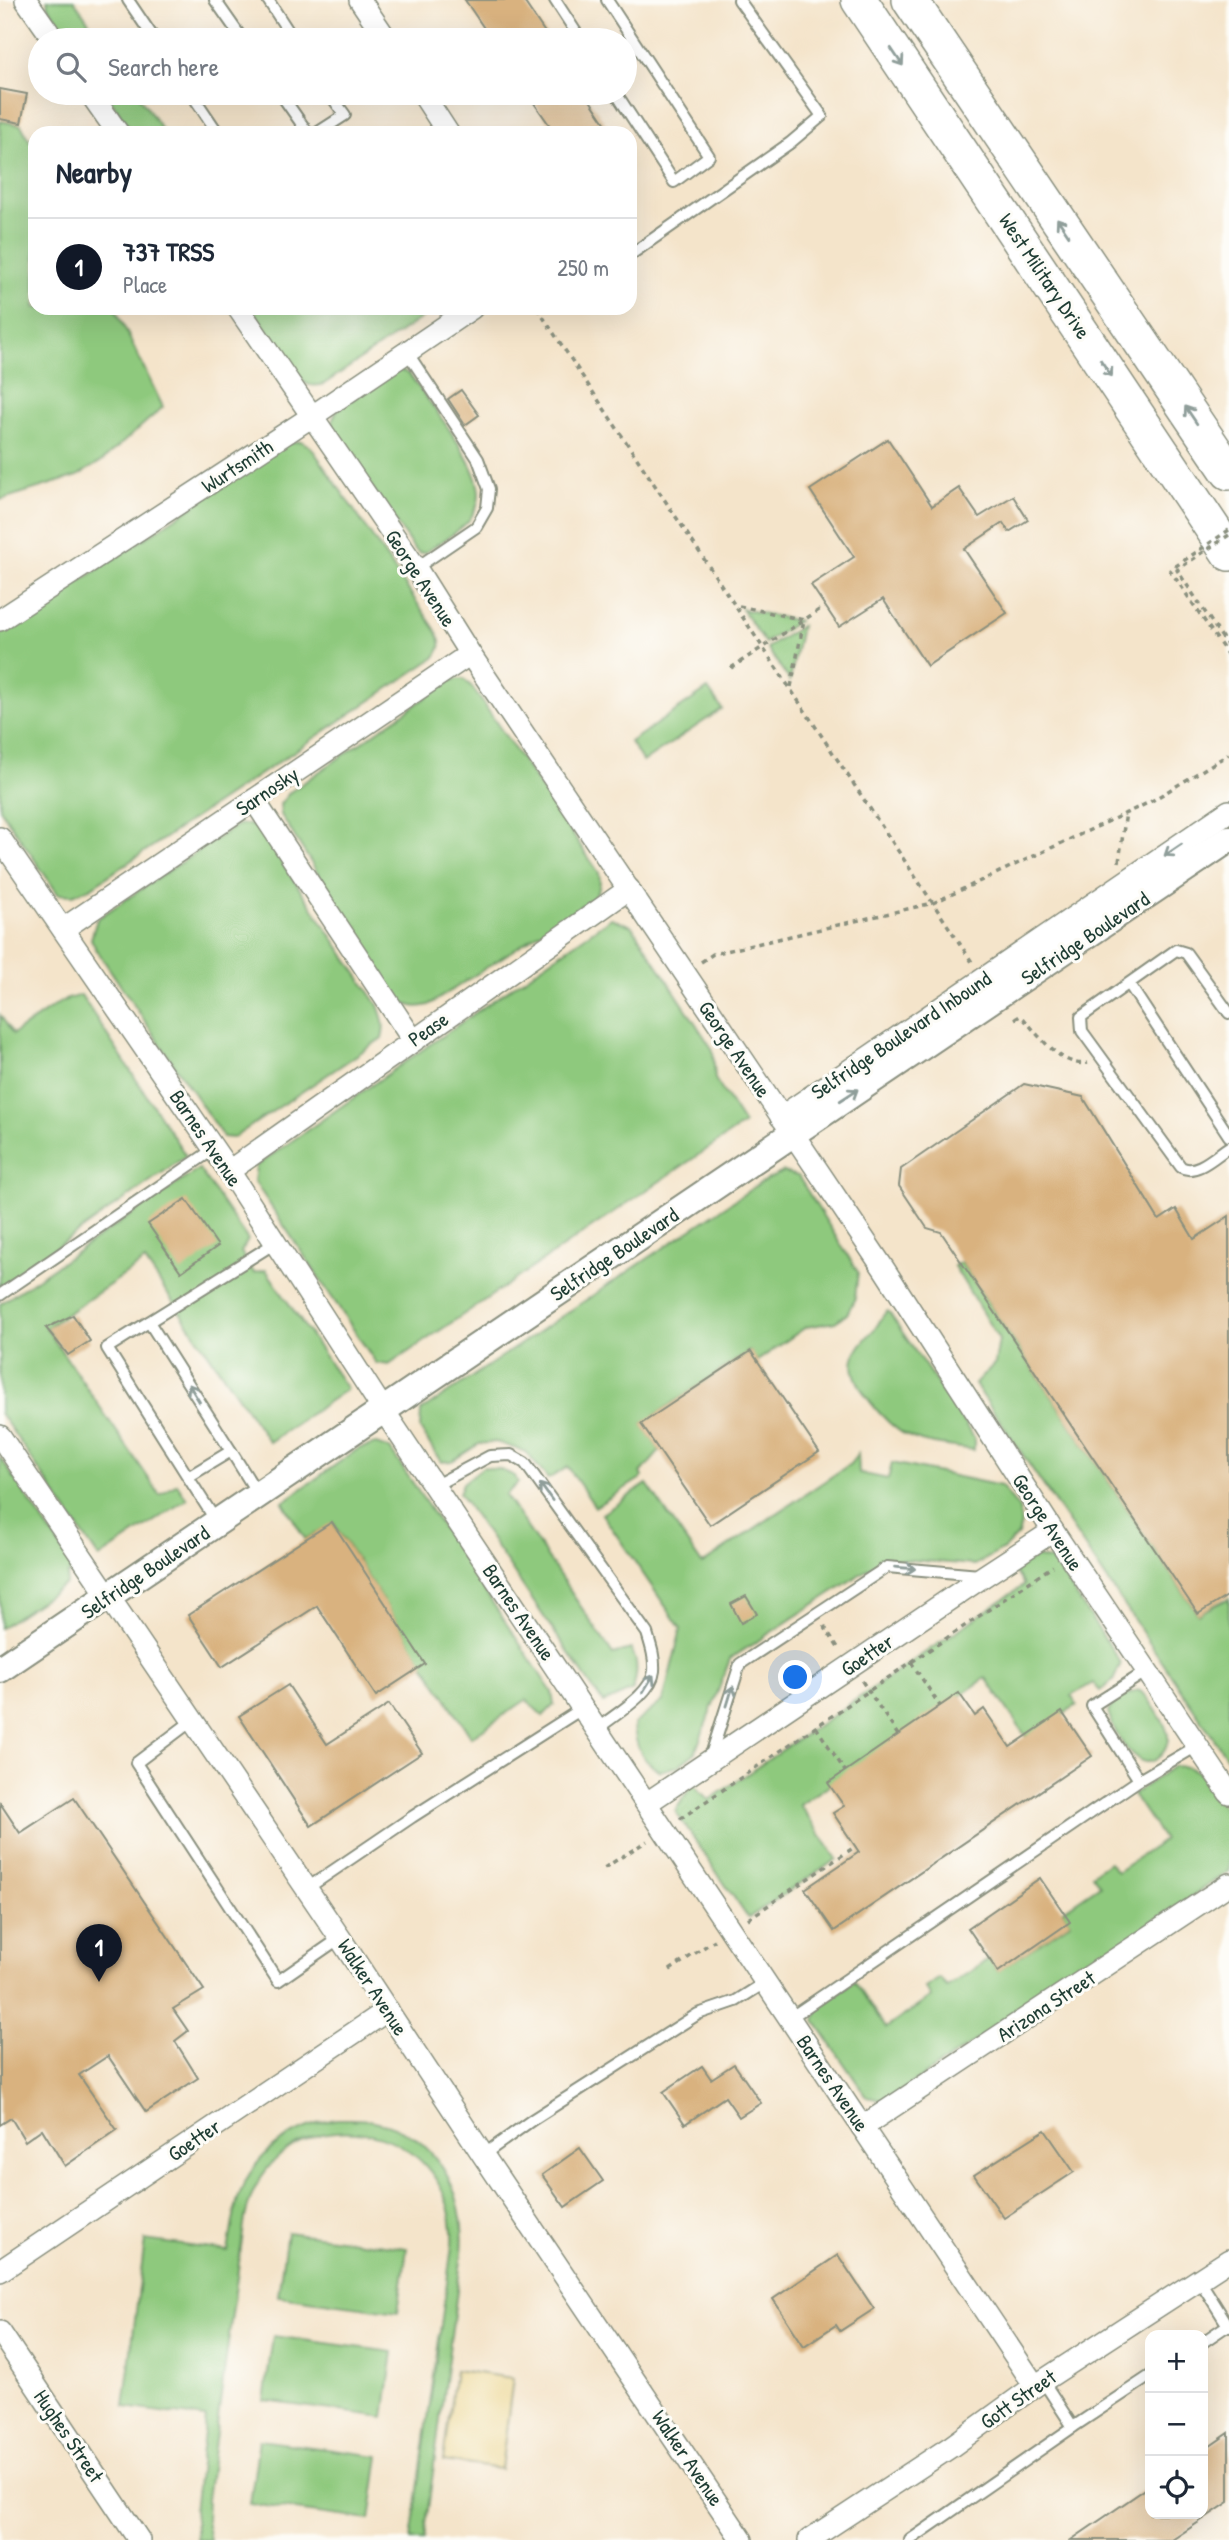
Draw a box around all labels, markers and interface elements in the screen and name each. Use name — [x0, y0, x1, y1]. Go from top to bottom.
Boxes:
search box — [28, 28, 637, 105]
one-way arrow — [890, 46, 904, 66]
icon: search — [52, 48, 90, 86]
text: Search here — [108, 49, 219, 84]
text: Nearby — [56, 152, 132, 192]
street label: West Military Drive — [992, 207, 1098, 345]
one-way arrow — [1056, 218, 1070, 237]
text: 737 TRSS — [123, 234, 214, 269]
text: 1 — [75, 252, 83, 283]
text: 250 m — [557, 252, 609, 283]
text: Place — [123, 269, 167, 300]
one-way arrow — [1099, 357, 1113, 377]
one-way arrow — [1184, 406, 1198, 425]
street label: Wurtsmith — [196, 432, 278, 500]
street label: George Avenue — [379, 524, 463, 632]
street label: Sarnosky — [230, 759, 304, 822]
one-way arrow — [1163, 843, 1183, 857]
street label: Selfridge Boulevard — [1015, 884, 1155, 992]
street label: Selfridge Boulevard Inbound — [805, 964, 997, 1106]
street label: George Avenue — [692, 995, 778, 1103]
street label: Pease — [402, 1005, 454, 1053]
street label: Barnes Avenue — [163, 1084, 249, 1192]
one-way arrow — [838, 1088, 858, 1102]
street label: Selfridge Boulevard — [544, 1200, 684, 1308]
one-way arrow — [187, 1384, 202, 1403]
street label: George Avenue — [1006, 1468, 1090, 1576]
one-way arrow — [539, 1483, 553, 1502]
street label: Selfridge Boulevard — [75, 1518, 215, 1626]
street label: Barnes Avenue — [476, 1558, 562, 1666]
one-way arrow — [893, 1562, 916, 1575]
street label: Goetter — [835, 1627, 899, 1683]
your location — [778, 1660, 812, 1694]
one-way arrow — [640, 1675, 655, 1694]
one-way arrow — [725, 1685, 737, 1707]
pin: 1 — [76, 1924, 122, 1982]
street label: Walker Avenue — [331, 1933, 415, 2041]
street label: Arizona Street — [991, 1963, 1101, 2049]
street label: Barnes Avenue — [790, 2029, 876, 2137]
street label: Goetter — [162, 2112, 226, 2168]
map controls — [1145, 2330, 1208, 2519]
button: + — [1145, 2330, 1208, 2393]
street label: Gott Street — [974, 2362, 1062, 2436]
street label: Hughes Street — [27, 2384, 111, 2489]
button: − — [1145, 2393, 1208, 2456]
street label: Walker Avenue — [645, 2404, 731, 2512]
button: locate — [1145, 2456, 1208, 2519]

